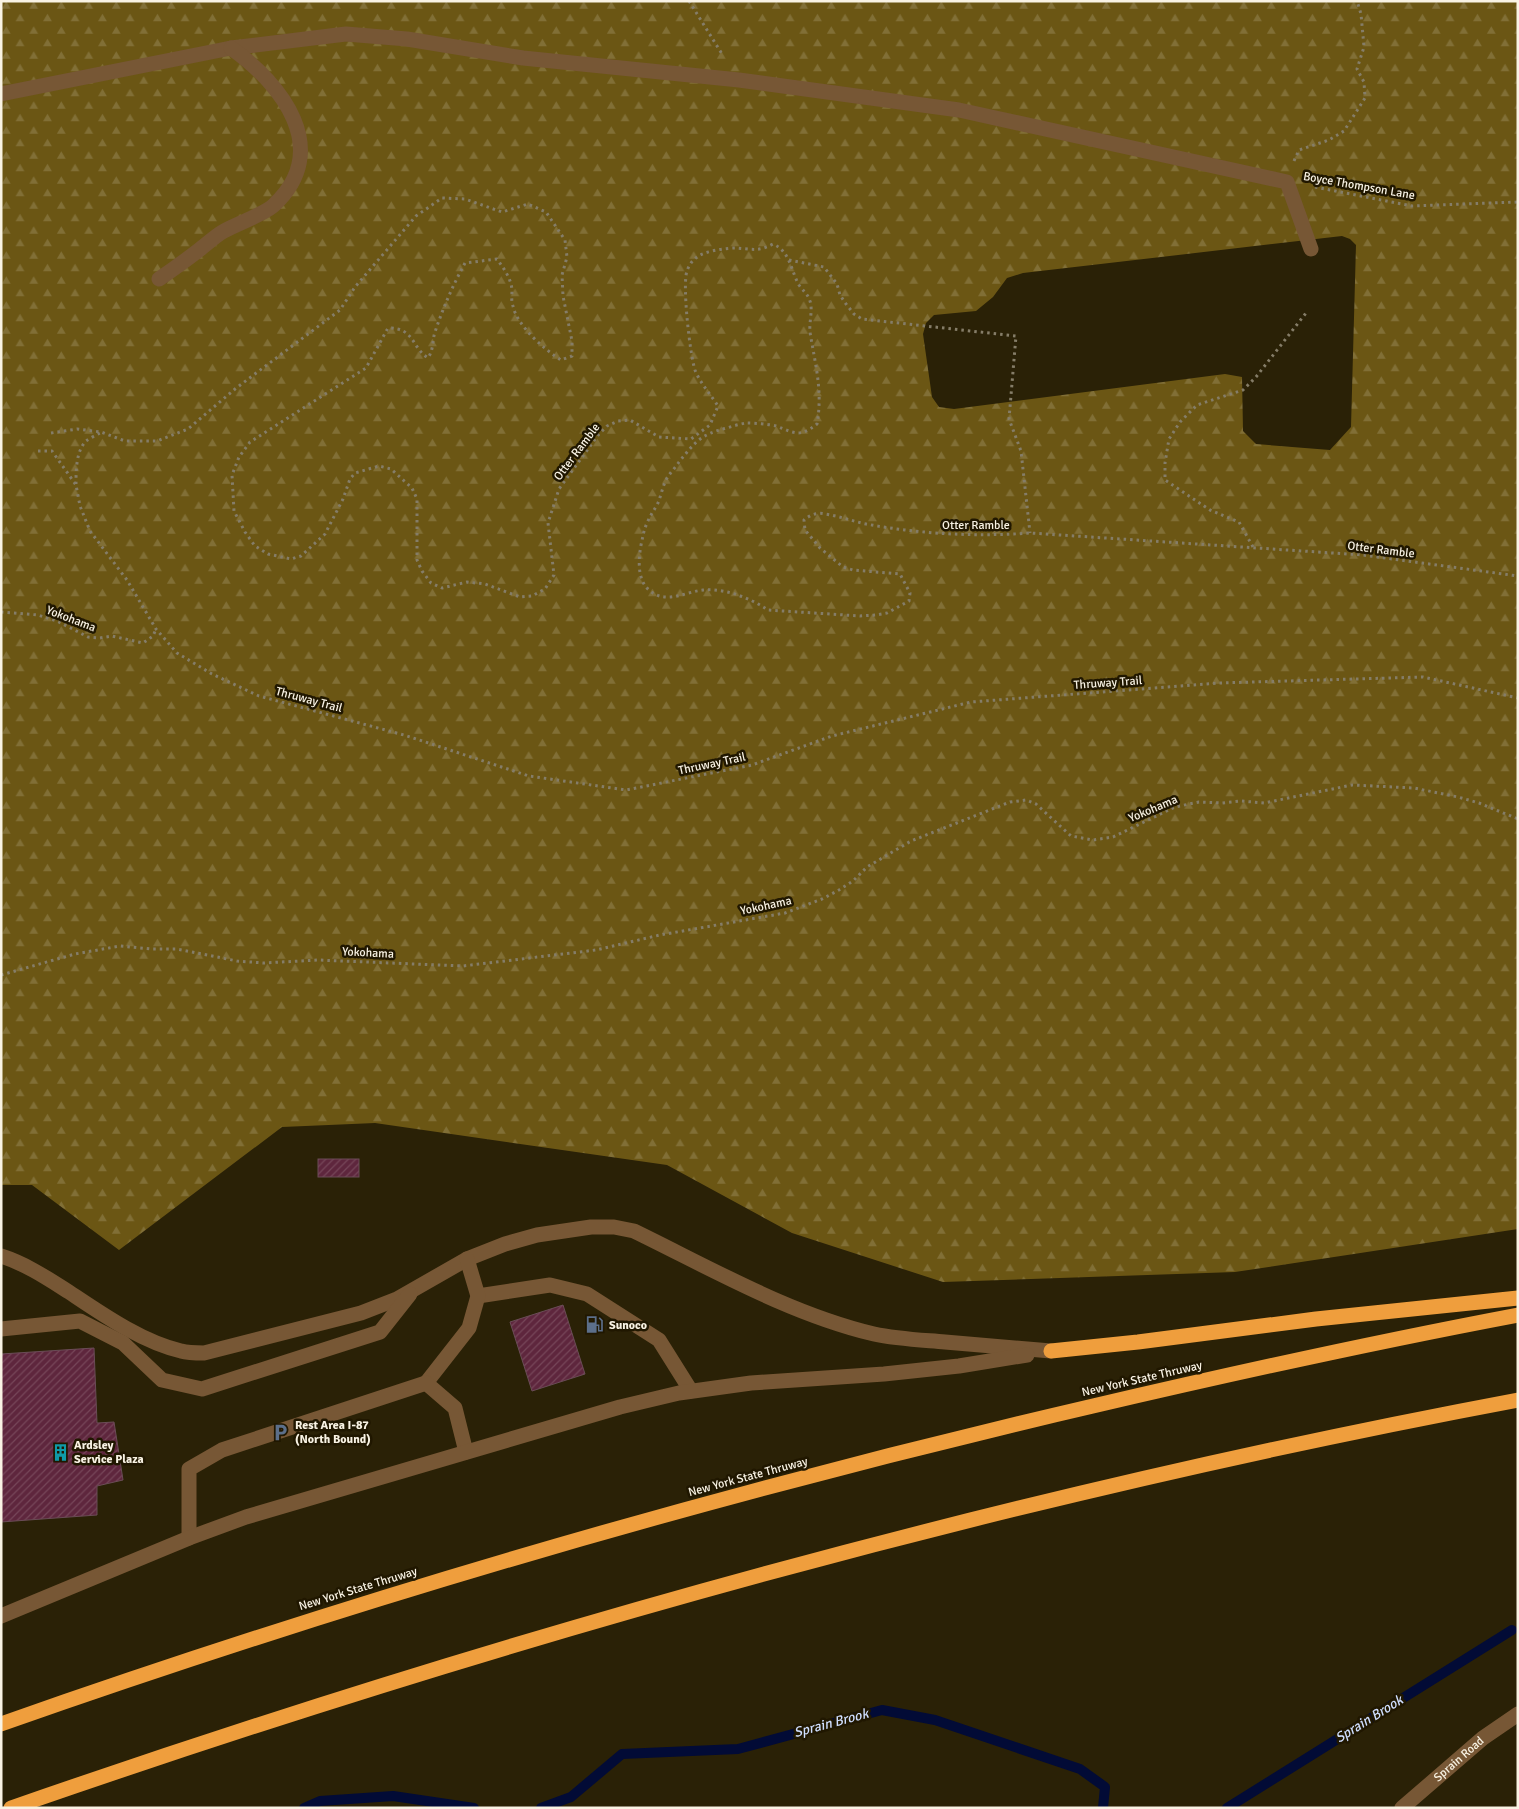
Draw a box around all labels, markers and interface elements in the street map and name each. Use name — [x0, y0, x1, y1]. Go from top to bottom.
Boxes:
street label: Boyce Thompson Lane — [1302, 169, 1416, 203]
street label: Otter Ramble — [551, 420, 603, 484]
street label: Otter Ramble — [942, 518, 1010, 533]
street label: Otter Ramble — [1346, 538, 1416, 562]
street label: Yokohama — [44, 603, 98, 635]
street label: Thruway Trail — [1073, 673, 1143, 693]
street label: Thruway Trail — [274, 684, 345, 716]
street label: Thruway Trail — [677, 749, 748, 778]
street label: Yokohama — [1126, 792, 1180, 826]
street label: Yokohama — [739, 893, 793, 919]
street label: Yokohama — [342, 944, 394, 962]
fuel station icon: Sunoco — [585, 1315, 605, 1335]
place label: Sunoco — [609, 1318, 647, 1333]
street label: New York State Thruway — [1080, 1358, 1204, 1400]
place label: Rest Area I-87 (North Bound) — [295, 1418, 371, 1447]
parking icon: Rest Area I-87 (North Bound) — [271, 1422, 291, 1442]
place label: Ardsley Service Plaza — [74, 1438, 144, 1467]
building icon: Ardsley Service Plaza — [50, 1442, 70, 1462]
street label: New York State Thruway — [687, 1454, 810, 1500]
street label: New York State Thruway — [297, 1564, 419, 1614]
water label: Sprain Brook — [1332, 1690, 1408, 1747]
water label: Sprain Brook — [792, 1704, 872, 1741]
street label: Sprain Road — [1431, 1733, 1487, 1785]

